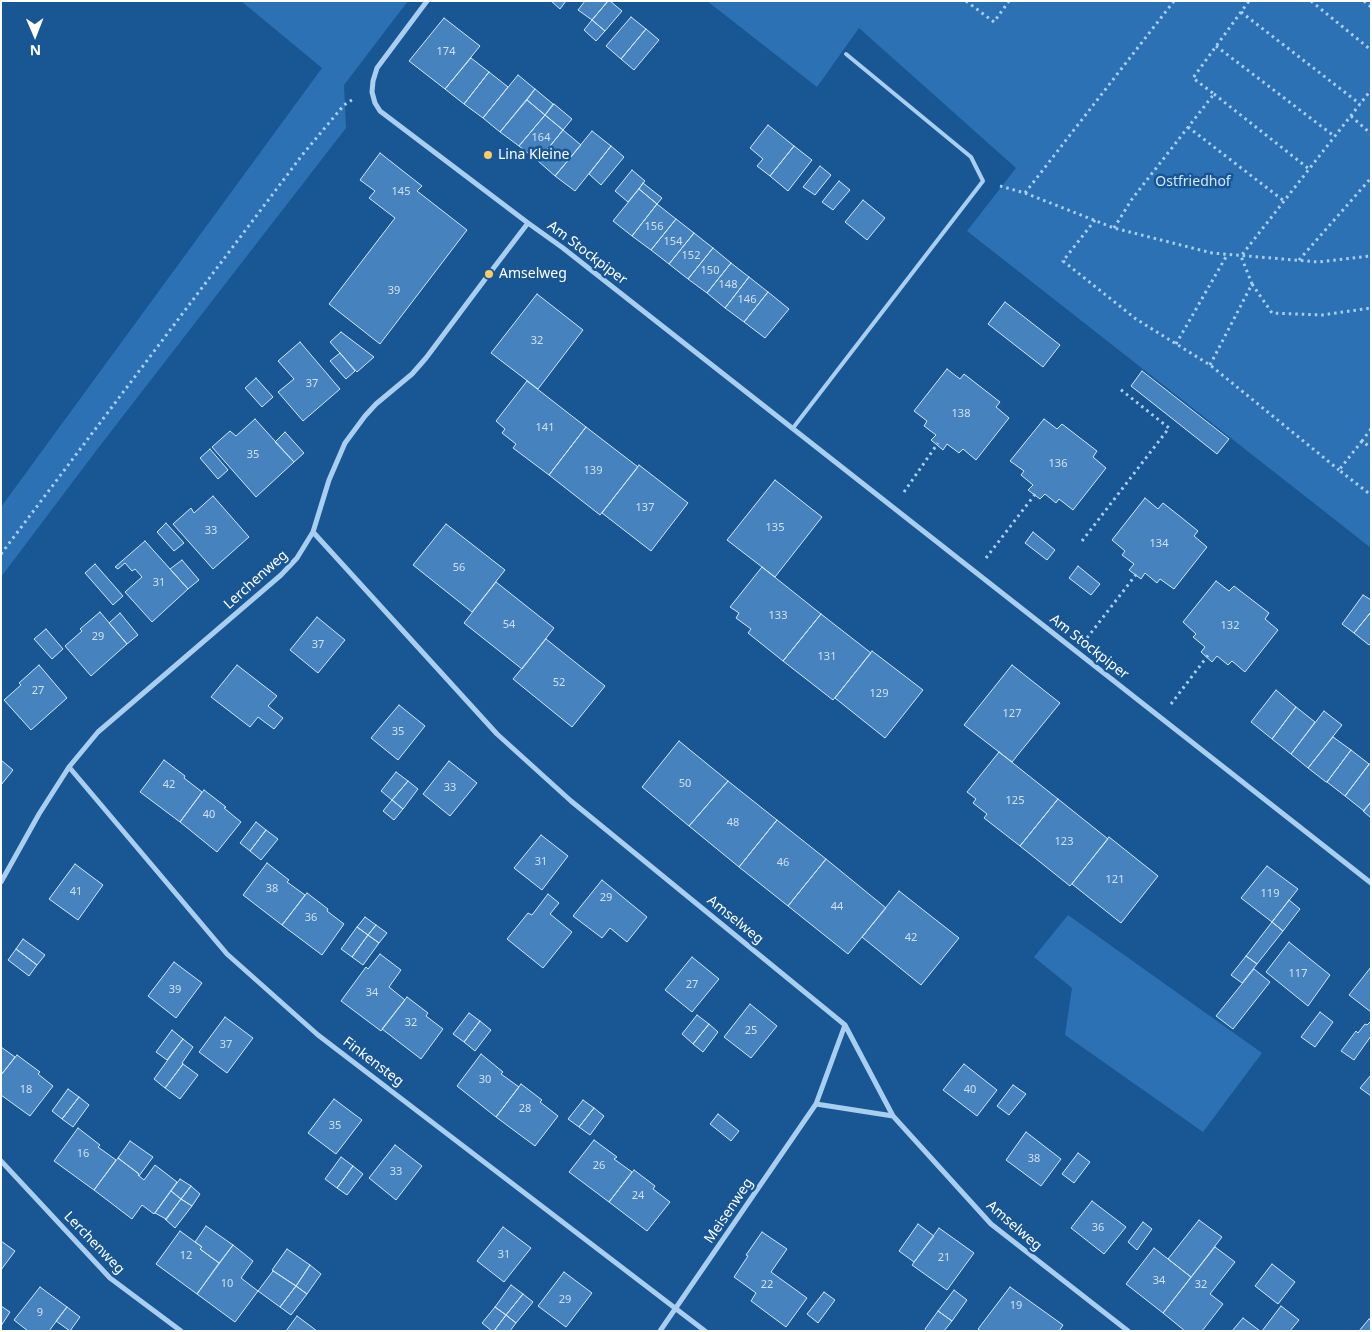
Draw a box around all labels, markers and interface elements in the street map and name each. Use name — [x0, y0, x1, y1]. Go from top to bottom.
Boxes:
north arrow — [10, 10, 60, 60]
text: N — [29, 41, 41, 60]
house number: 174 — [437, 45, 455, 59]
house number: 164 — [532, 131, 550, 145]
place label: Lina Kleine — [498, 147, 569, 163]
marker: Lina Kleine — [482, 149, 494, 161]
park label: Ostfriedhof — [1155, 174, 1231, 190]
house number: 145 — [392, 185, 410, 199]
street label: Am Stockpiper — [544, 218, 630, 288]
house number: 156 — [645, 220, 663, 234]
house number: 154 — [664, 235, 682, 249]
house number: 152 — [682, 249, 700, 263]
house number: 150 — [701, 264, 719, 278]
place label: Amselweg — [499, 266, 567, 282]
marker: Amselweg — [483, 268, 495, 280]
house number: 148 — [719, 278, 737, 292]
house number: 39 — [388, 284, 400, 298]
house number: 146 — [738, 293, 756, 307]
house number: 32 — [531, 334, 543, 348]
house number: 37 — [306, 377, 318, 391]
house number: 138 — [952, 407, 970, 421]
house number: 141 — [536, 421, 554, 435]
house number: 35 — [247, 448, 259, 462]
house number: 136 — [1049, 457, 1067, 471]
house number: 139 — [584, 464, 602, 478]
house number: 137 — [636, 501, 654, 515]
house number: 135 — [766, 521, 784, 535]
house number: 33 — [205, 524, 217, 538]
house number: 134 — [1150, 537, 1168, 551]
street label: Lerchenweg — [221, 547, 291, 613]
house number: 56 — [453, 561, 465, 575]
house number: 31 — [153, 576, 165, 590]
house number: 133 — [769, 609, 787, 623]
street label: Am Stockpiper — [1046, 611, 1132, 683]
house number: 54 — [503, 618, 515, 632]
house number: 132 — [1221, 619, 1239, 633]
house number: 29 — [92, 630, 104, 644]
house number: 37 — [312, 638, 324, 652]
house number: 131 — [818, 650, 836, 664]
house number: 52 — [553, 676, 565, 690]
house number: 27 — [32, 684, 44, 698]
house number: 129 — [870, 687, 888, 701]
house number: 127 — [1003, 707, 1021, 721]
house number: 35 — [392, 725, 404, 739]
house number: 50 — [679, 777, 691, 791]
house number: 42 — [163, 778, 175, 792]
house number: 33 — [444, 781, 456, 795]
house number: 125 — [1006, 794, 1024, 808]
house number: 40 — [203, 808, 215, 822]
house number: 48 — [727, 816, 739, 830]
house number: 123 — [1055, 835, 1073, 849]
house number: 31 — [535, 855, 547, 869]
house number: 46 — [777, 856, 789, 870]
house number: 121 — [1106, 873, 1124, 887]
house number: 38 — [266, 882, 278, 896]
house number: 41 — [70, 885, 82, 899]
house number: 119 — [1261, 887, 1279, 901]
house number: 29 — [600, 891, 612, 905]
street label: Amselweg — [703, 892, 767, 948]
house number: 44 — [831, 900, 843, 914]
house number: 36 — [305, 911, 317, 925]
house number: 42 — [905, 931, 917, 945]
house number: 117 — [1289, 967, 1307, 981]
house number: 27 — [686, 978, 698, 992]
house number: 39 — [169, 983, 181, 997]
house number: 34 — [366, 986, 378, 1000]
house number: 32 — [405, 1016, 417, 1030]
house number: 25 — [745, 1024, 757, 1038]
street label: Finkensteg — [339, 1034, 407, 1090]
house number: 37 — [220, 1038, 232, 1052]
house number: 30 — [479, 1073, 491, 1087]
house number: 18 — [20, 1083, 32, 1097]
house number: 40 — [964, 1083, 976, 1097]
house number: 28 — [519, 1102, 531, 1116]
house number: 35 — [329, 1119, 341, 1133]
house number: 16 — [77, 1147, 89, 1161]
house number: 38 — [1028, 1152, 1040, 1166]
house number: 26 — [593, 1159, 605, 1173]
house number: 33 — [390, 1165, 402, 1179]
street label: Meisenweg — [701, 1175, 757, 1247]
house number: 24 — [632, 1189, 644, 1203]
street label: Amselweg — [983, 1197, 1045, 1255]
street label: Lerchenweg — [60, 1208, 128, 1278]
house number: 36 — [1092, 1221, 1104, 1235]
house number: 31 — [498, 1248, 510, 1262]
house number: 12 — [180, 1249, 192, 1263]
house number: 21 — [938, 1251, 950, 1265]
house number: 34 — [1153, 1274, 1165, 1288]
house number: 10 — [221, 1277, 233, 1291]
house number: 22 — [761, 1278, 773, 1292]
house number: 32 — [1195, 1278, 1207, 1292]
house number: 29 — [559, 1293, 571, 1307]
house number: 19 — [1010, 1299, 1022, 1313]
house number: 9 — [37, 1306, 43, 1320]

